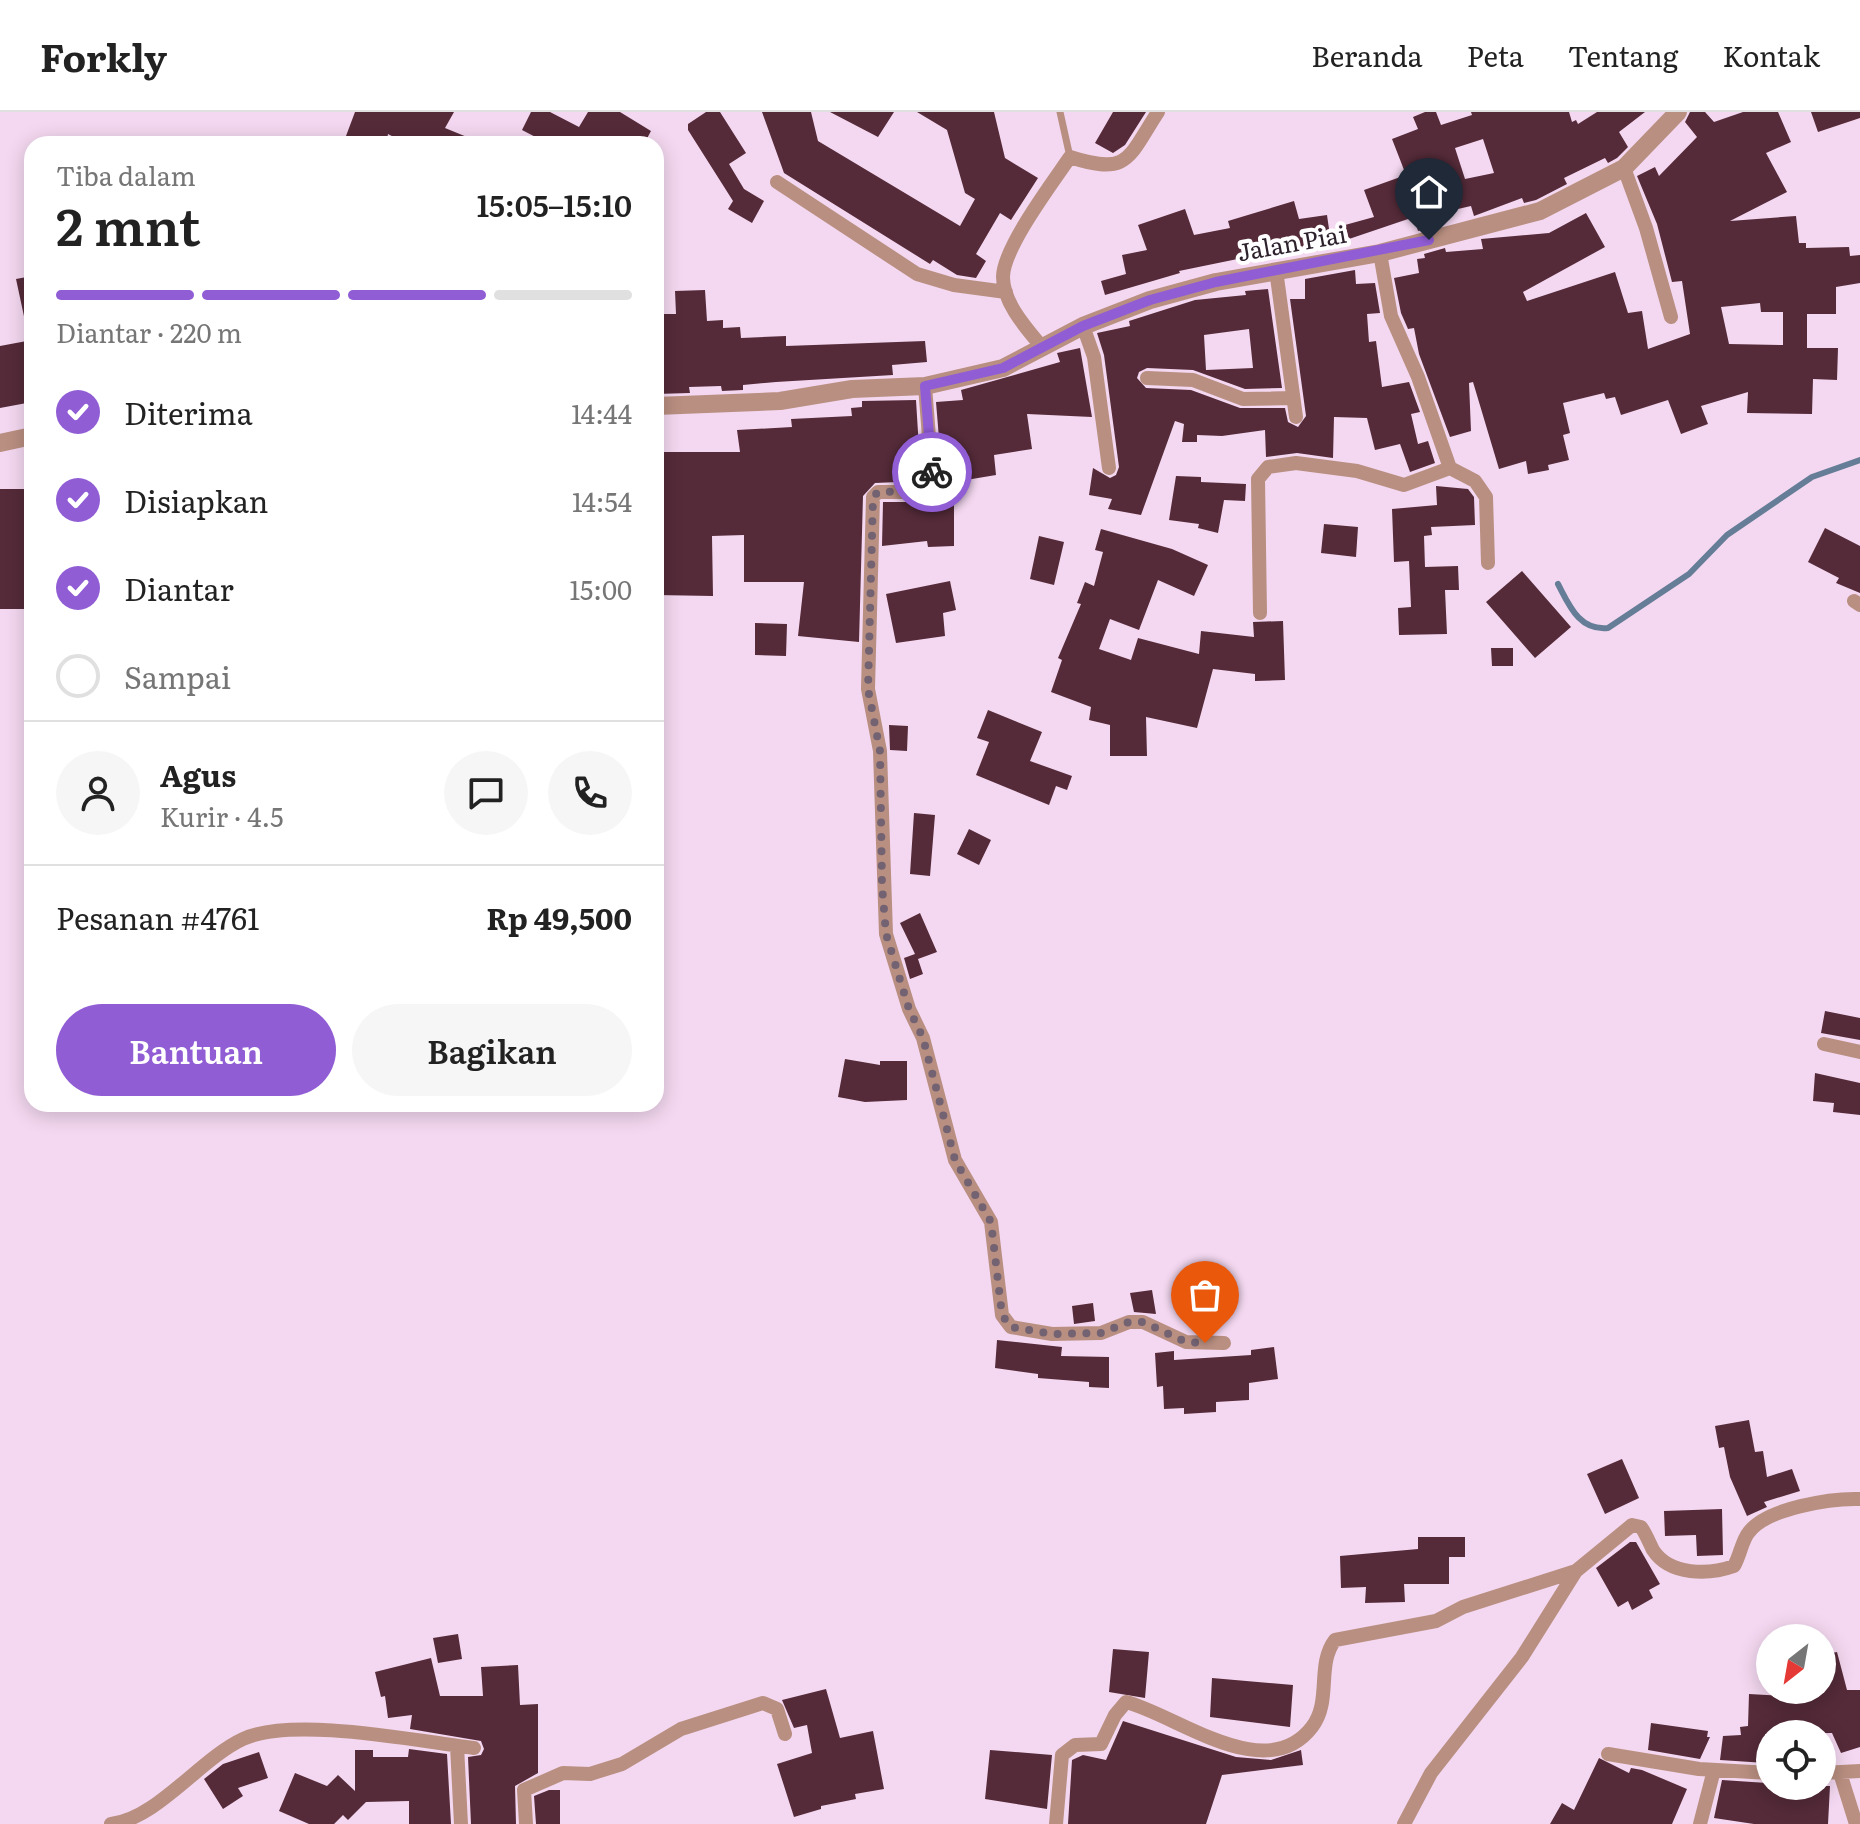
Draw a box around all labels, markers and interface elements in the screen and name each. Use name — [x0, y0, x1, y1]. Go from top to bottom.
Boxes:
text: Forkly — [40, 27, 167, 84]
text: Beranda — [1311, 34, 1423, 76]
text: Peta — [1467, 34, 1524, 76]
text: Tentang — [1568, 34, 1678, 76]
text: Kontak — [1722, 34, 1820, 76]
text: Tiba dalam — [56, 155, 196, 194]
pin — [1395, 158, 1463, 240]
icon: home — [1407, 170, 1451, 214]
text: 15:05–15:10 — [477, 182, 632, 226]
text: 2 mnt — [56, 185, 201, 262]
street label: Jalan Piai — [1234, 215, 1349, 268]
text: Diantar · 220 m — [56, 312, 242, 351]
icon: check — [56, 390, 100, 434]
text: Diterima — [124, 390, 253, 434]
text: 14:44 — [571, 393, 632, 432]
courier — [892, 432, 972, 512]
icon: bike — [910, 450, 954, 494]
icon: check — [56, 478, 100, 522]
text: Disiapkan — [124, 478, 268, 522]
text: 14:54 — [572, 481, 632, 520]
icon: check — [56, 566, 100, 610]
text: Diantar — [124, 566, 234, 610]
text: 15:00 — [569, 569, 632, 608]
text: Sampai — [124, 654, 231, 698]
button: person — [56, 751, 140, 835]
button: chat — [444, 751, 528, 835]
button: phone — [548, 751, 632, 835]
text: Agus — [160, 752, 236, 796]
text: Kurir · 4.5 — [160, 796, 283, 835]
text: Pesanan #4761 — [56, 895, 259, 939]
text: Rp 49,500 — [486, 895, 632, 939]
button: Bantuan — [56, 1004, 336, 1096]
button: Bagikan — [352, 1004, 632, 1096]
pin — [1171, 1261, 1239, 1343]
icon: bag — [1183, 1273, 1227, 1317]
north arrow — [1756, 1624, 1836, 1704]
map controls — [1756, 1624, 1836, 1800]
button: locate — [1756, 1720, 1836, 1800]

